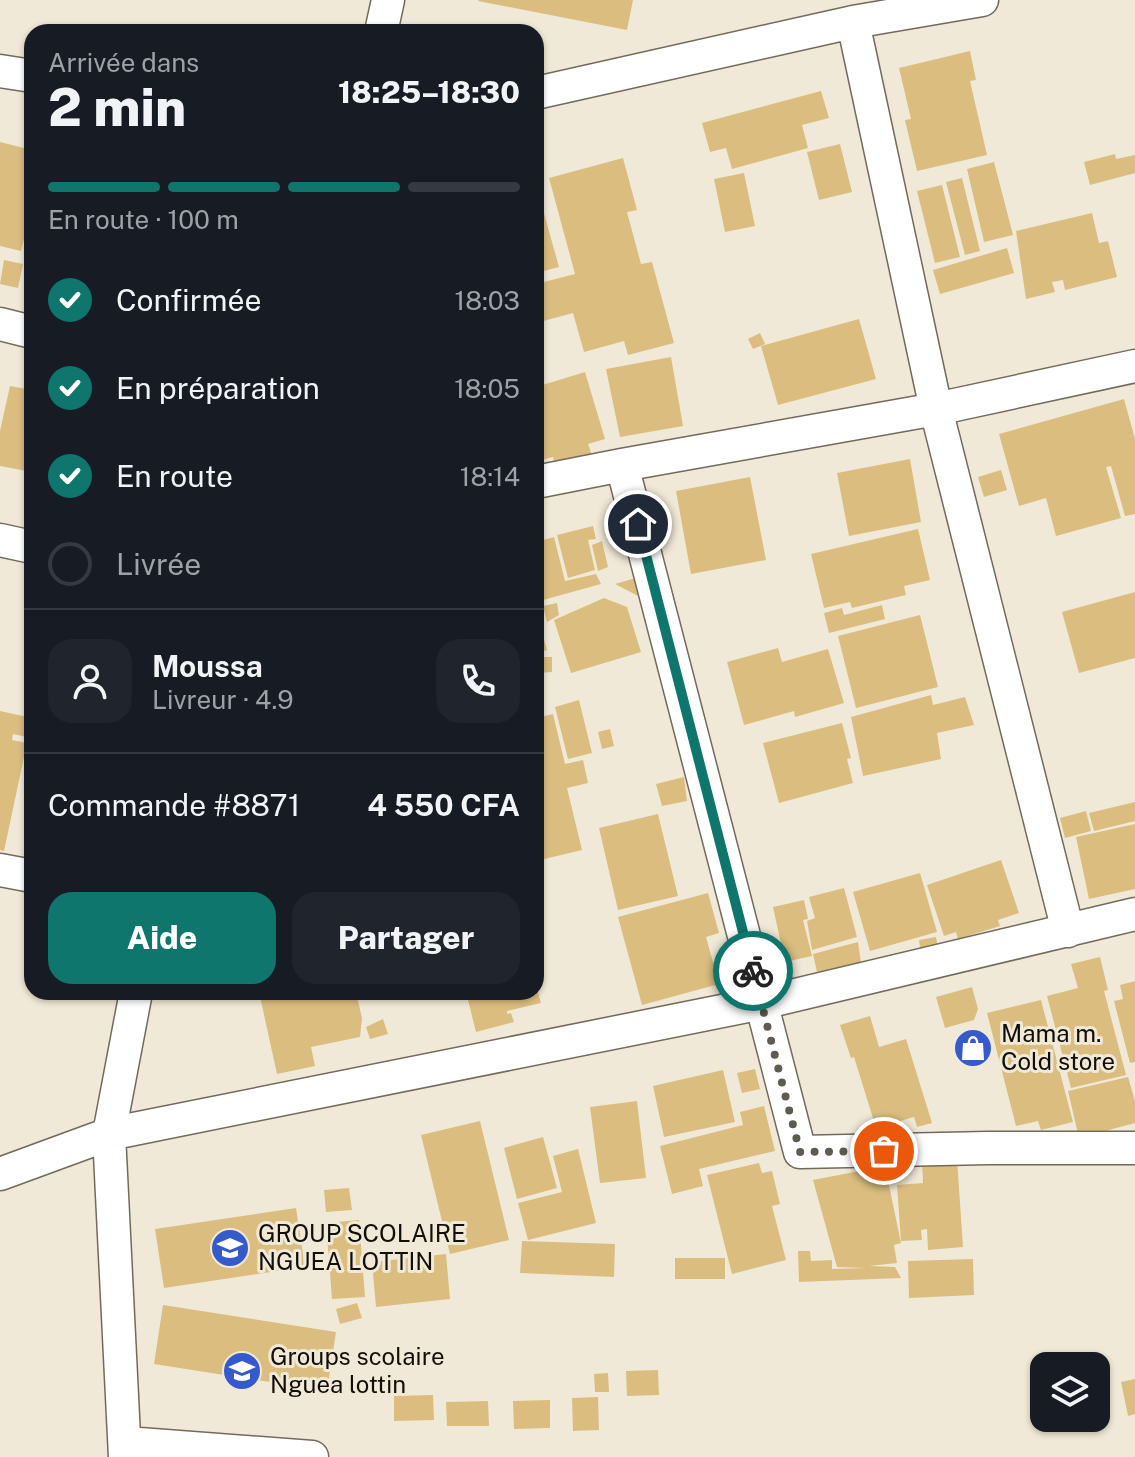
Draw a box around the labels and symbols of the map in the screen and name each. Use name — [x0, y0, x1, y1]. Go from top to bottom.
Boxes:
pin — [604, 490, 672, 558]
courier — [713, 931, 793, 1011]
place label: Mama m. Cold store — [1001, 1019, 1115, 1075]
shop icon: Mama m. Cold store — [952, 1027, 994, 1069]
pin — [850, 1117, 918, 1185]
place label: GROUP SCOLAIRE NGUEA LOTTIN — [258, 1219, 466, 1275]
school or university icon: GROUP SCOLAIRE NGUEA LOTTIN — [209, 1227, 251, 1269]
place label: Groups scolaire Nguea lottin — [270, 1342, 445, 1398]
school or university icon: Groups scolaire Nguea lottin — [221, 1350, 263, 1392]

